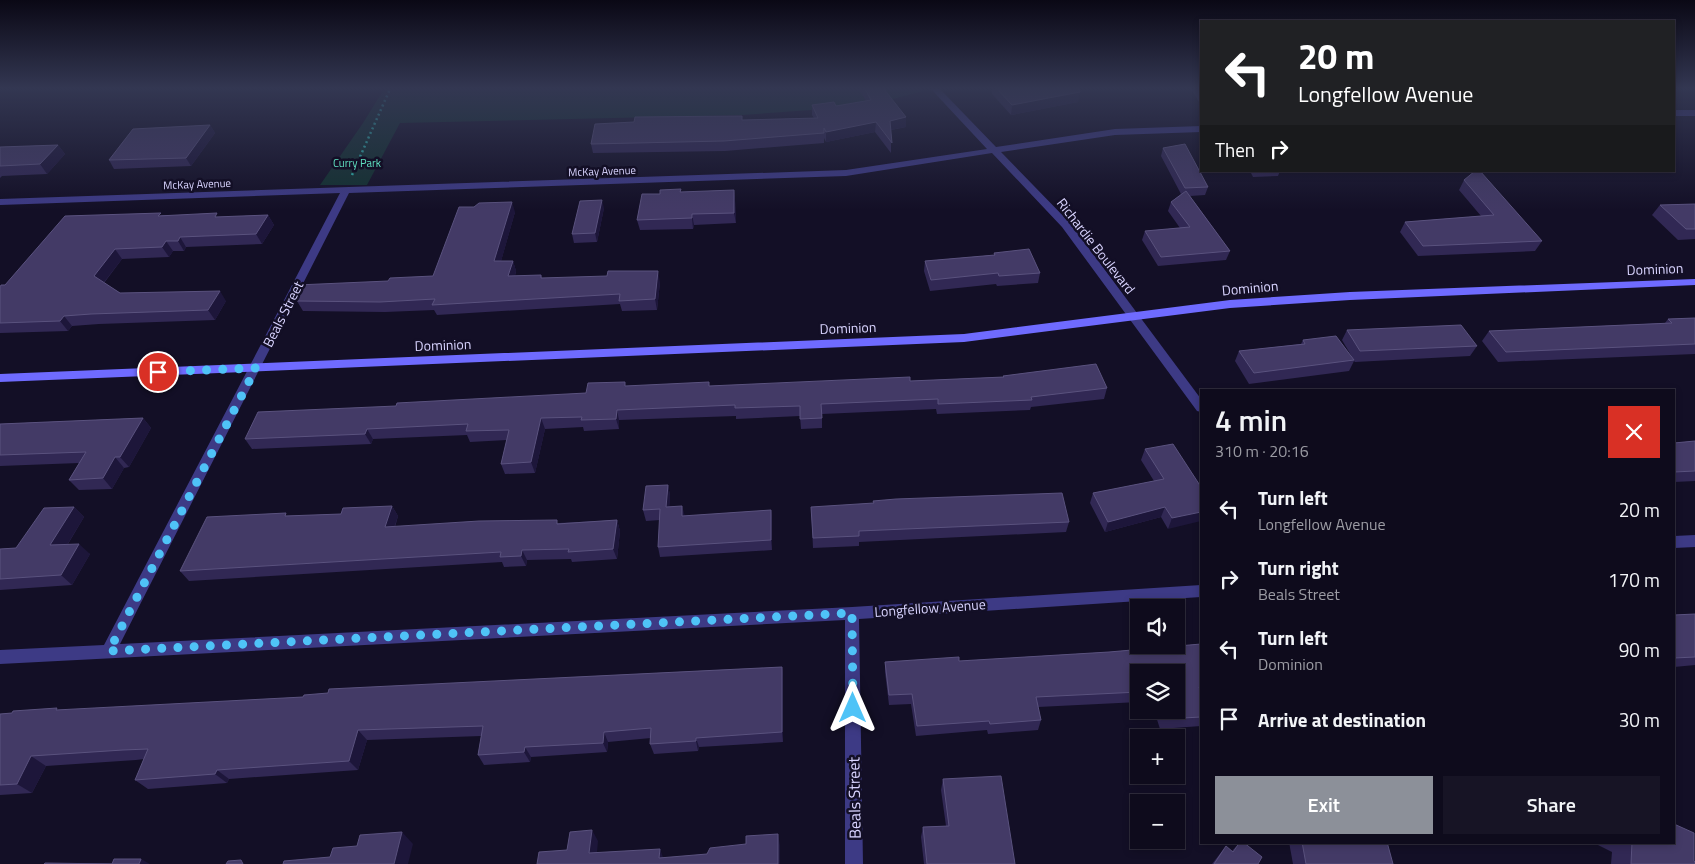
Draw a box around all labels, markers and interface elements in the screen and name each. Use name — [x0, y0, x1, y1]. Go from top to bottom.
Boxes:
text: 20 m — [1298, 29, 1374, 83]
icon: left — [1215, 40, 1280, 105]
text: Longfellow Avenue — [1298, 77, 1473, 111]
text: Then — [1215, 135, 1255, 164]
icon: right — [1265, 135, 1293, 163]
park label: Curry Park — [333, 155, 382, 171]
street label: McKay Avenue — [568, 162, 637, 180]
street label: McKay Avenue — [163, 175, 232, 193]
street label: Richardie Boulevard — [1052, 193, 1141, 298]
street label: Dominion — [1626, 257, 1684, 280]
street label: Dominion — [1221, 275, 1279, 300]
street label: Beals Street — [257, 277, 308, 350]
street label: Dominion — [819, 316, 877, 339]
street label: Dominion — [414, 333, 472, 356]
pin — [137, 351, 179, 393]
icon: arrive — [144, 358, 172, 386]
text: 4 min — [1215, 397, 1287, 443]
button: close — [1608, 406, 1660, 458]
text: 310 m · 20:16 — [1215, 439, 1309, 463]
text: Turn left — [1258, 483, 1328, 512]
icon: left — [1215, 495, 1243, 523]
text: 20 m — [1619, 495, 1660, 524]
text: Longfellow Avenue — [1258, 512, 1386, 536]
text: Turn right — [1258, 553, 1339, 582]
icon: right — [1215, 565, 1243, 593]
text: 170 m — [1608, 565, 1660, 594]
text: Beals Street — [1258, 582, 1340, 606]
street label: Longfellow Avenue — [874, 593, 986, 622]
map controls — [1130, 599, 1185, 849]
button: sound — [1130, 599, 1185, 654]
text: Turn left — [1258, 623, 1328, 652]
icon: left — [1215, 635, 1243, 663]
text: 90 m — [1619, 635, 1660, 664]
text: Dominion — [1258, 652, 1323, 676]
button: layers — [1130, 664, 1185, 719]
position arrow — [826, 681, 878, 733]
icon: arrive — [1215, 705, 1243, 733]
text: Arrive at destination — [1258, 705, 1426, 734]
text: 30 m — [1619, 705, 1660, 734]
button: + — [1130, 729, 1185, 784]
street label: Beals Street — [841, 756, 867, 839]
button: Exit — [1215, 776, 1433, 834]
button: Share — [1443, 776, 1660, 834]
button: − — [1130, 794, 1185, 849]

